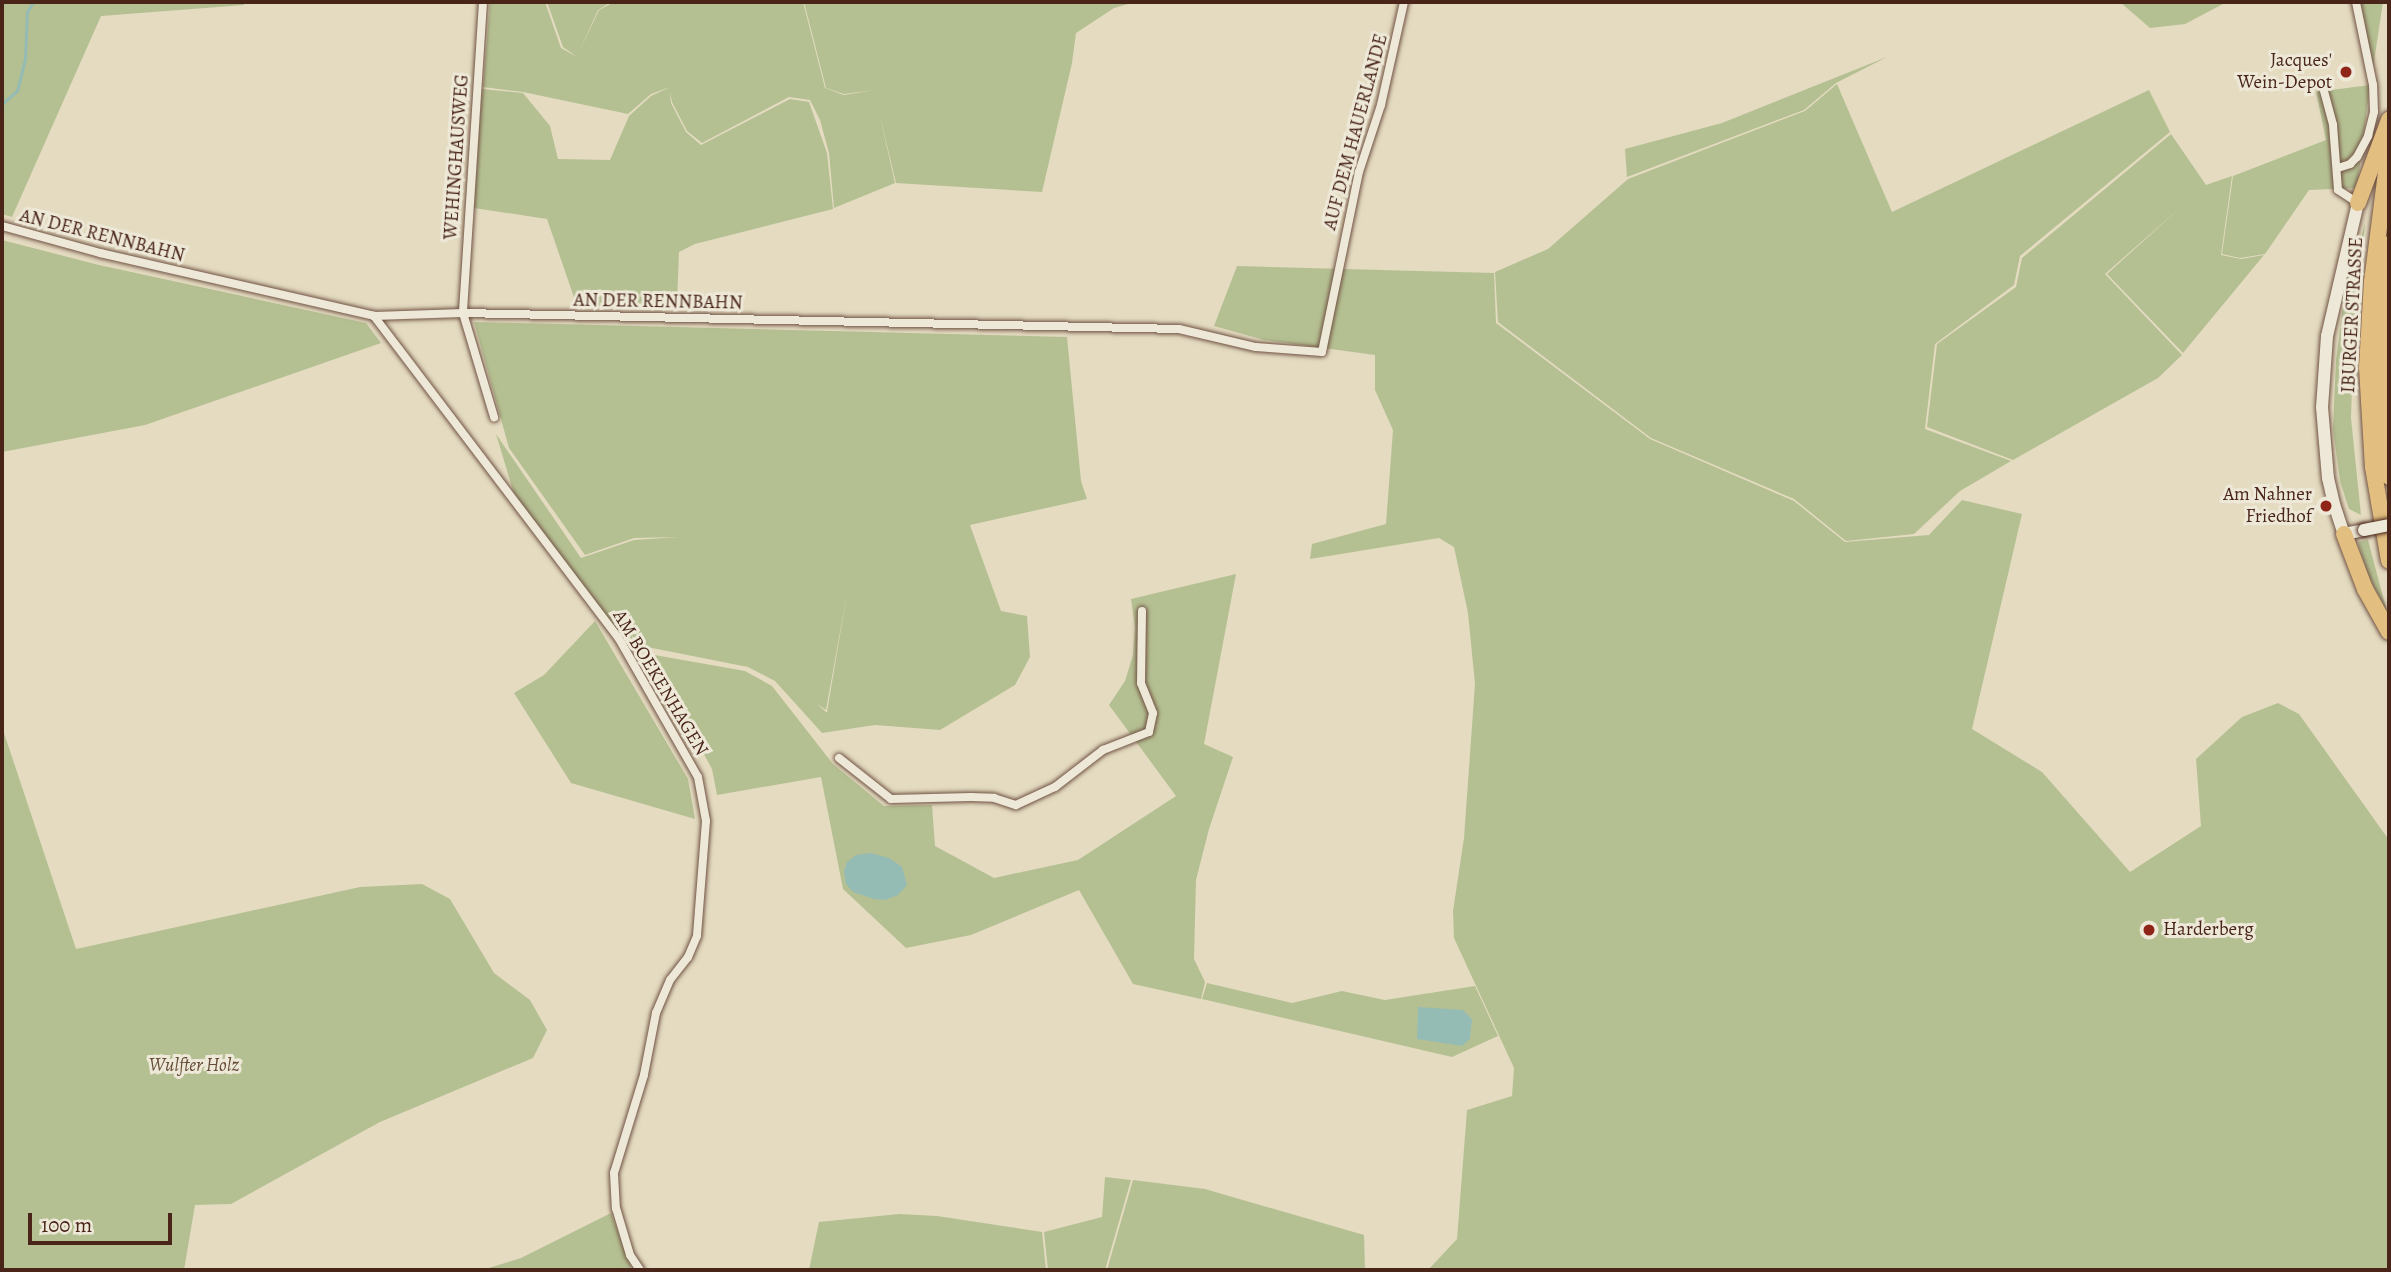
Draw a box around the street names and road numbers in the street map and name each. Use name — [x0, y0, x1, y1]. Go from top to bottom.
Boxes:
street label: AUF DEM HAUERLANDE — [1319, 31, 1393, 233]
street label: WEHINGHAUSWEG — [440, 74, 474, 240]
street label: AN DER RENNBAHN — [17, 204, 187, 268]
street label: IBURGER STRASSE — [2338, 236, 2368, 394]
street label: AN DER RENNBAHN — [573, 289, 743, 315]
street label: AM BOEKENHAGEN — [607, 606, 713, 760]

